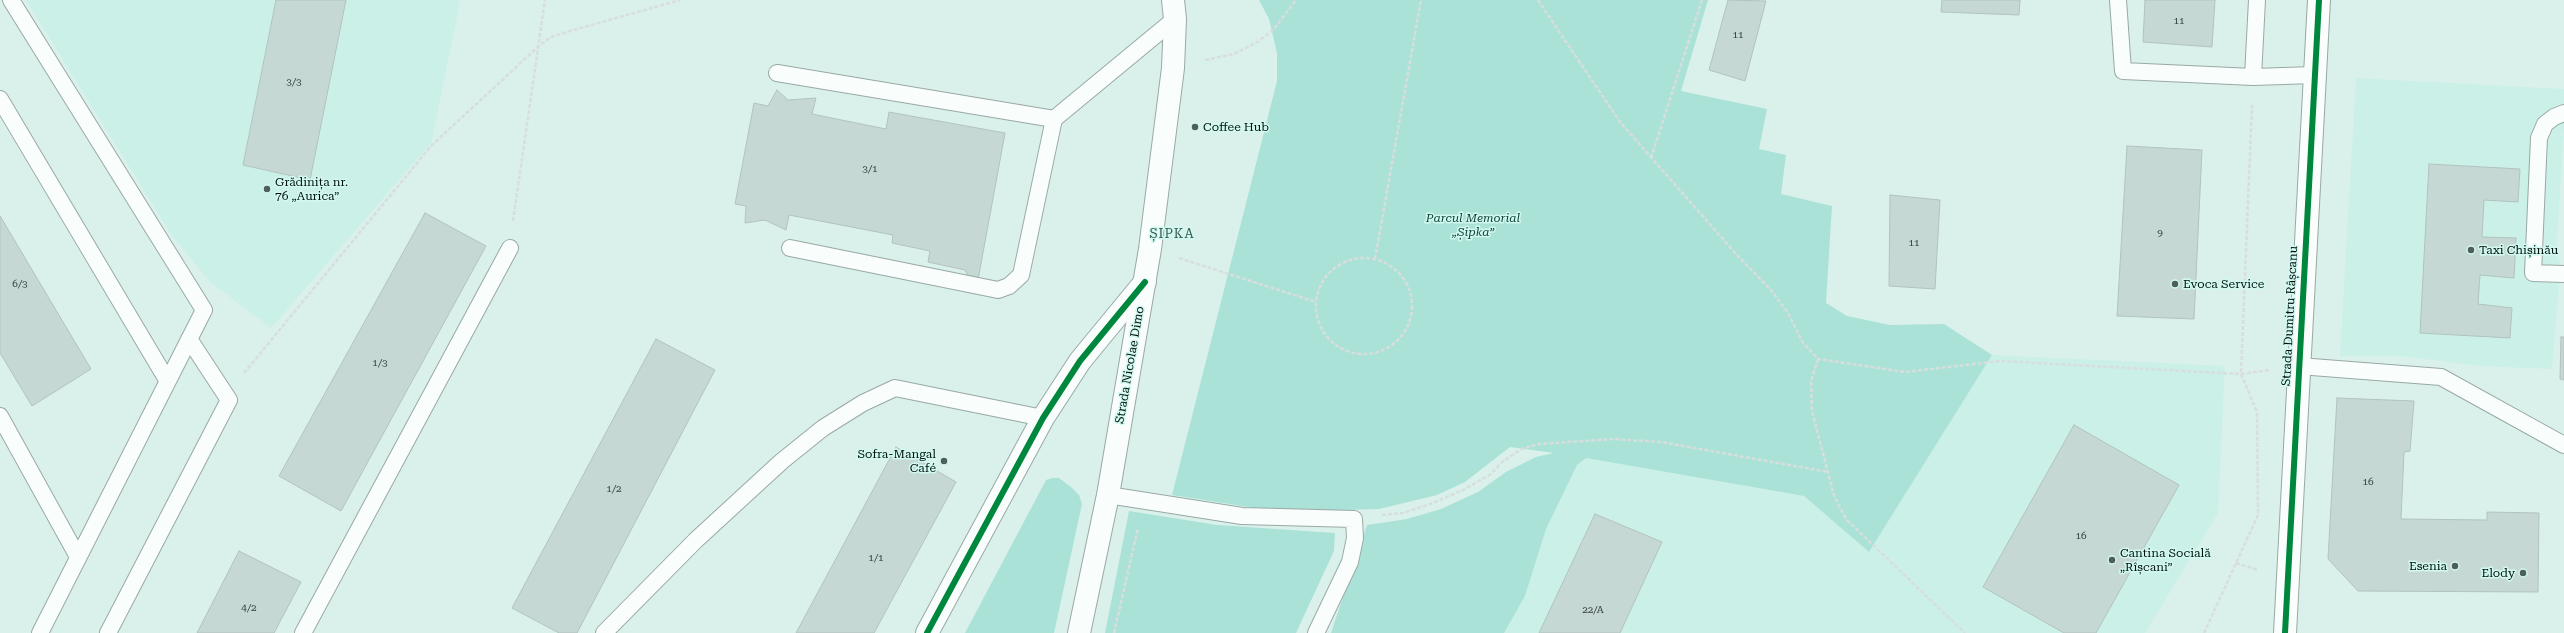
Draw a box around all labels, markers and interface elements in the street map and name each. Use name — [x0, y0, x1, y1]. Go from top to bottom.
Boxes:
house number: 11 — [2173, 15, 2185, 27]
house number: 11 — [1732, 29, 1744, 41]
house number: 3/3 — [286, 76, 302, 88]
place label: Coffee Hub — [1203, 120, 1269, 134]
marker: Coffee Hub — [1190, 122, 1200, 132]
house number: 3/1 — [862, 163, 878, 175]
place label: Grădinița nr. 76 „Aurica” — [275, 175, 348, 203]
marker: Grădinița nr. 76 „Aurica” — [262, 184, 272, 194]
park label: Parcul Memorial „Șipka” — [1426, 211, 1520, 239]
district label: ȘIPKA — [1149, 226, 1195, 242]
house number: 9 — [2157, 227, 2163, 239]
house number: 11 — [1908, 237, 1920, 249]
place label: Taxi Chișinău — [2479, 243, 2558, 257]
street label: Strada Dumitru Râșcanu — [2279, 245, 2301, 387]
marker: Taxi Chișinău — [2466, 245, 2476, 255]
place label: Evoca Service — [2183, 277, 2264, 291]
house number: 6/3 — [12, 278, 28, 290]
marker: Evoca Service — [2170, 279, 2180, 289]
street label: Strada Nicolae Dimo — [1113, 305, 1147, 425]
house number: 1/3 — [372, 357, 388, 369]
place label: Sofra-Mangal Café — [857, 447, 936, 475]
marker: Sofra-Mangal Café — [939, 456, 949, 466]
house number: 16 — [2362, 476, 2374, 488]
house number: 1/2 — [606, 483, 622, 495]
house number: 16 — [2075, 530, 2087, 542]
place label: Cantina Socială „Rîșcani” — [2120, 546, 2211, 574]
house number: 1/1 — [868, 552, 884, 564]
marker: Cantina Socială „Rîșcani” — [2107, 555, 2117, 565]
place label: Esenia — [2409, 559, 2447, 573]
marker: Esenia — [2450, 561, 2460, 571]
place label: Elody — [2481, 566, 2515, 580]
marker: Elody — [2518, 568, 2528, 578]
house number: 4/2 — [241, 602, 257, 614]
house number: 22/A — [1582, 604, 1604, 616]

